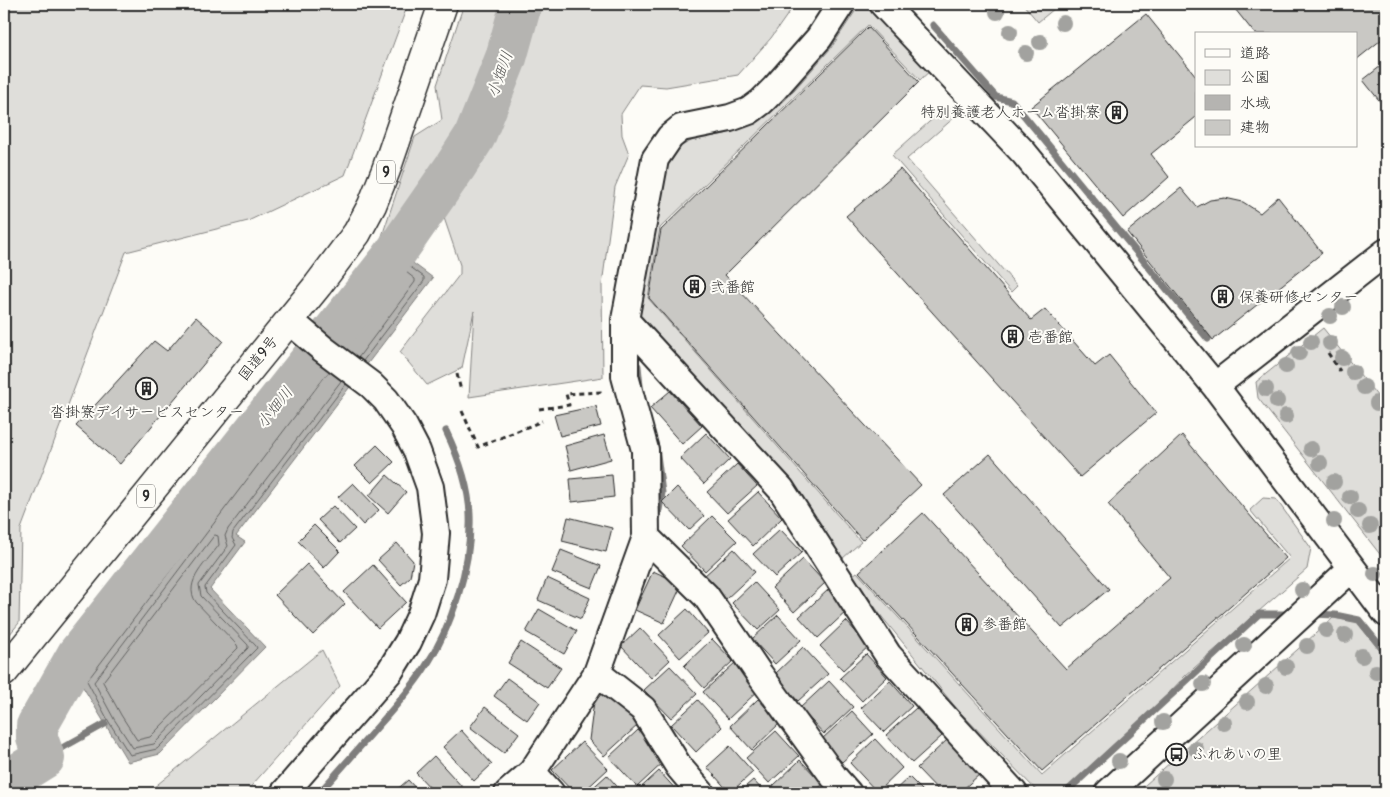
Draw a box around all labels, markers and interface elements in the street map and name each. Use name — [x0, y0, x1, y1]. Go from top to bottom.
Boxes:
legend — [1195, 32, 1358, 148]
text: 道路 — [1240, 44, 1270, 63]
water label: 小畑川 — [482, 48, 518, 100]
text: 公園 — [1240, 68, 1270, 87]
text: 水域 — [1240, 94, 1270, 113]
building icon: 特別養護老人ホーム沓掛寮 — [1104, 100, 1128, 124]
place label: 特別養護老人ホーム沓掛寮 — [921, 103, 1100, 122]
text: 建物 — [1240, 118, 1270, 137]
road number: 9 — [377, 160, 395, 183]
building icon: 弐番館 — [682, 275, 706, 299]
place label: 弐番館 — [710, 278, 755, 297]
building icon: 保養研修センター — [1211, 285, 1235, 309]
place label: 保養研修センター — [1239, 288, 1358, 307]
building icon: 壱番館 — [1000, 325, 1024, 349]
place label: 壱番館 — [1028, 328, 1073, 347]
street label: 国道9号 — [234, 332, 282, 385]
building icon: 沓掛寮デイサービスセンター — [135, 377, 159, 401]
water label: 小畑川 — [252, 383, 297, 433]
place label: 沓掛寮デイサービスセンター — [50, 403, 244, 422]
road number: 9 — [137, 484, 155, 508]
building icon: 参番館 — [954, 612, 978, 636]
place label: 参番館 — [982, 615, 1027, 634]
bus stop icon: ふれあいの里 — [1164, 742, 1188, 766]
place label: ふれあいの里 — [1192, 745, 1282, 764]

